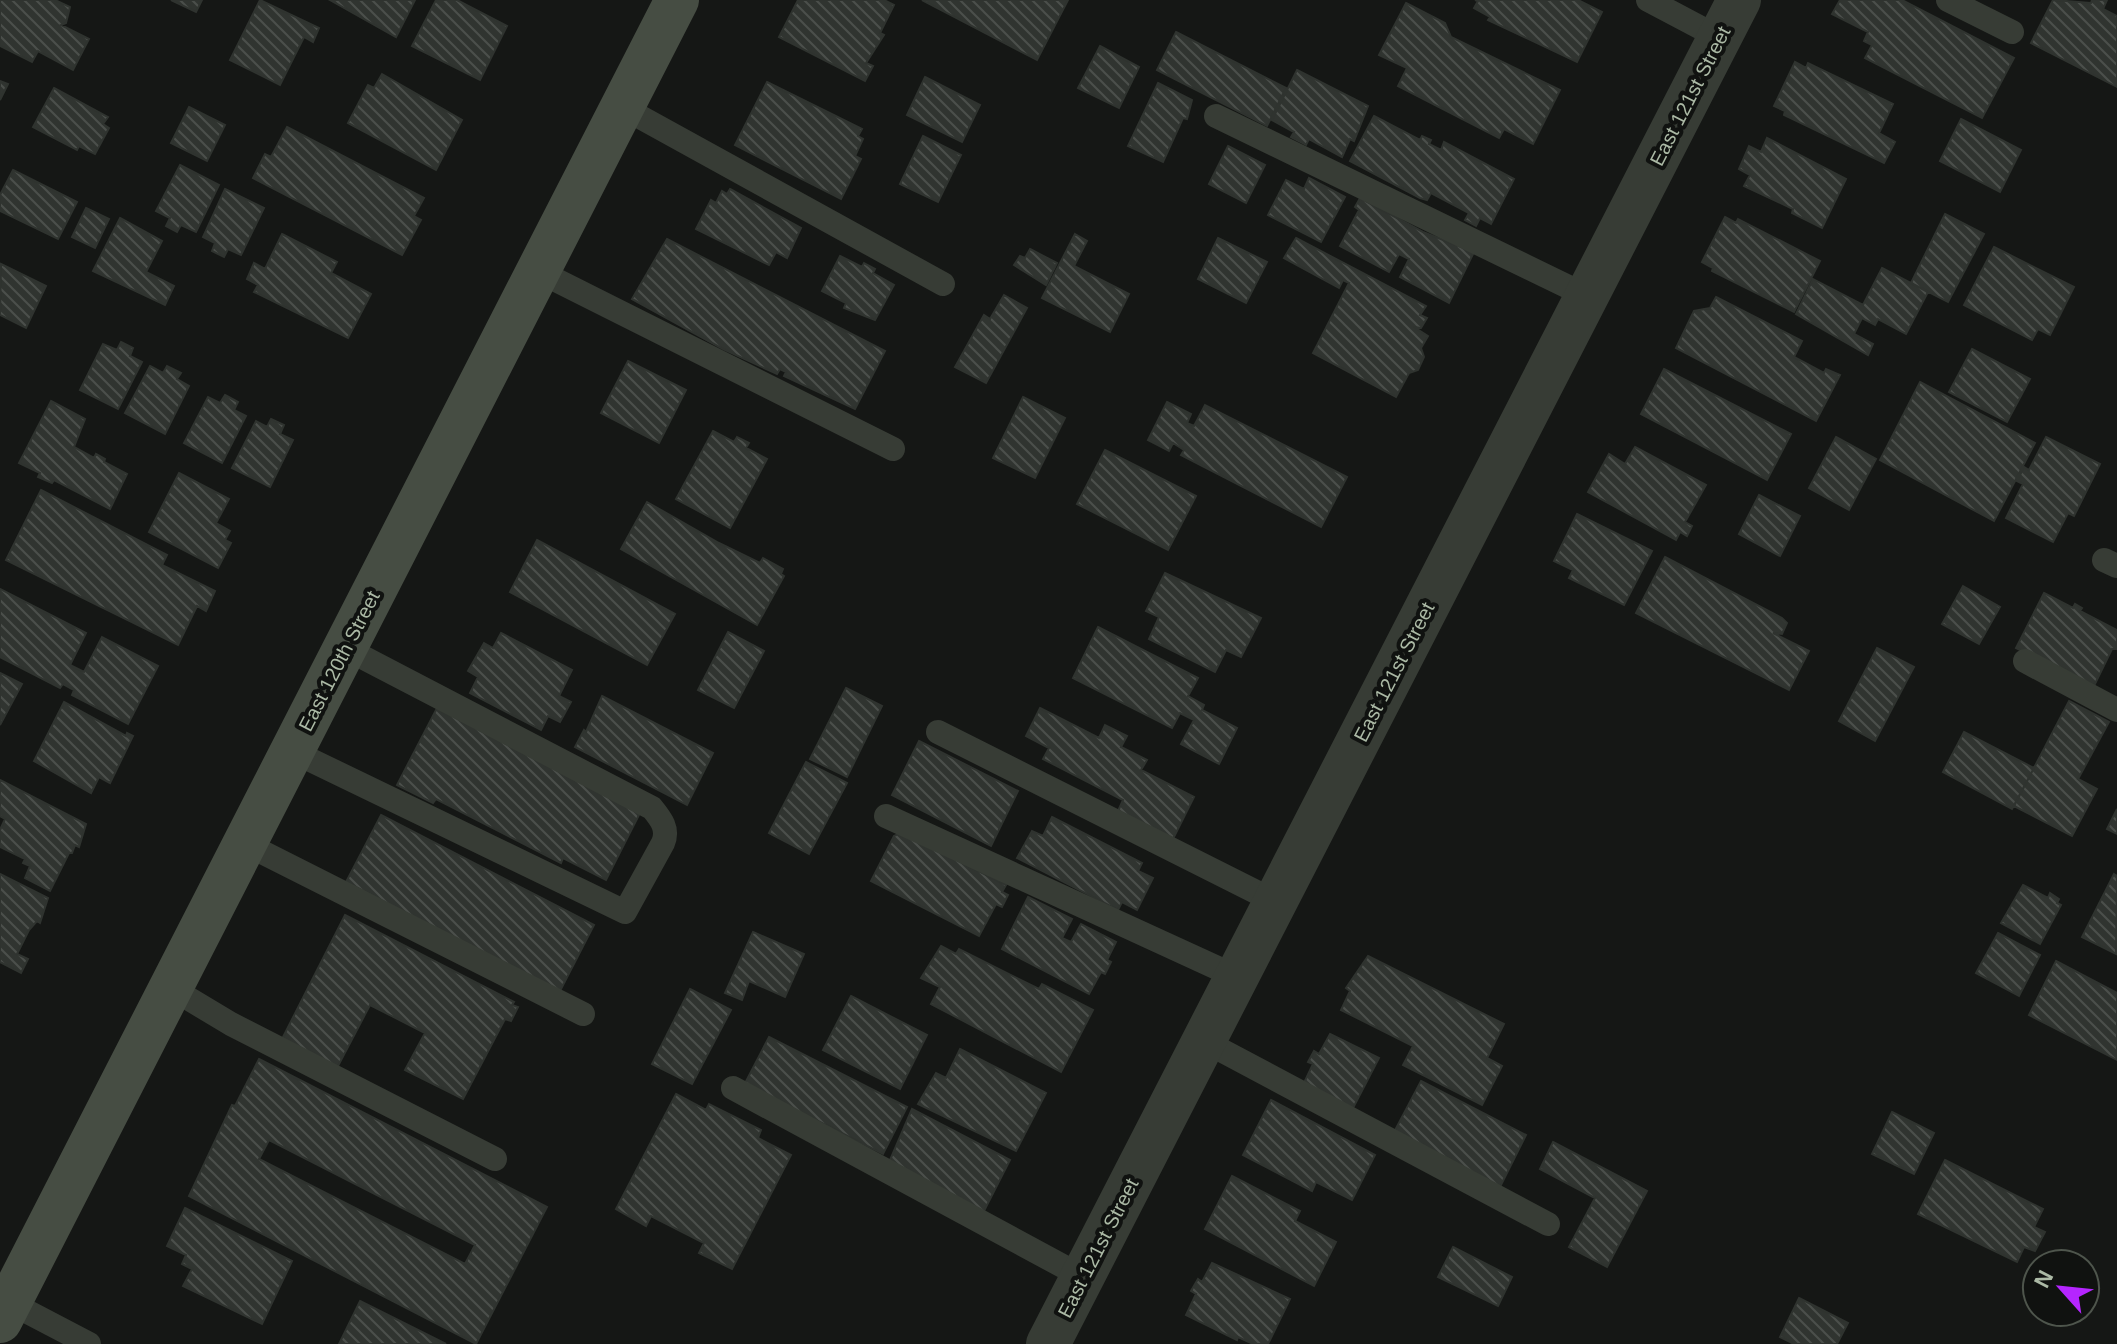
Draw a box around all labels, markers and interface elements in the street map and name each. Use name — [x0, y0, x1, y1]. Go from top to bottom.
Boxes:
street label: East 121st Street — [1645, 22, 1735, 169]
street label: East 120th Street — [294, 587, 384, 735]
street label: East 121st Street — [1349, 598, 1439, 745]
street label: East 121st Street — [1053, 1174, 1143, 1321]
north arrow — [2021, 1248, 2101, 1328]
text: N — [2029, 1266, 2058, 1292]

